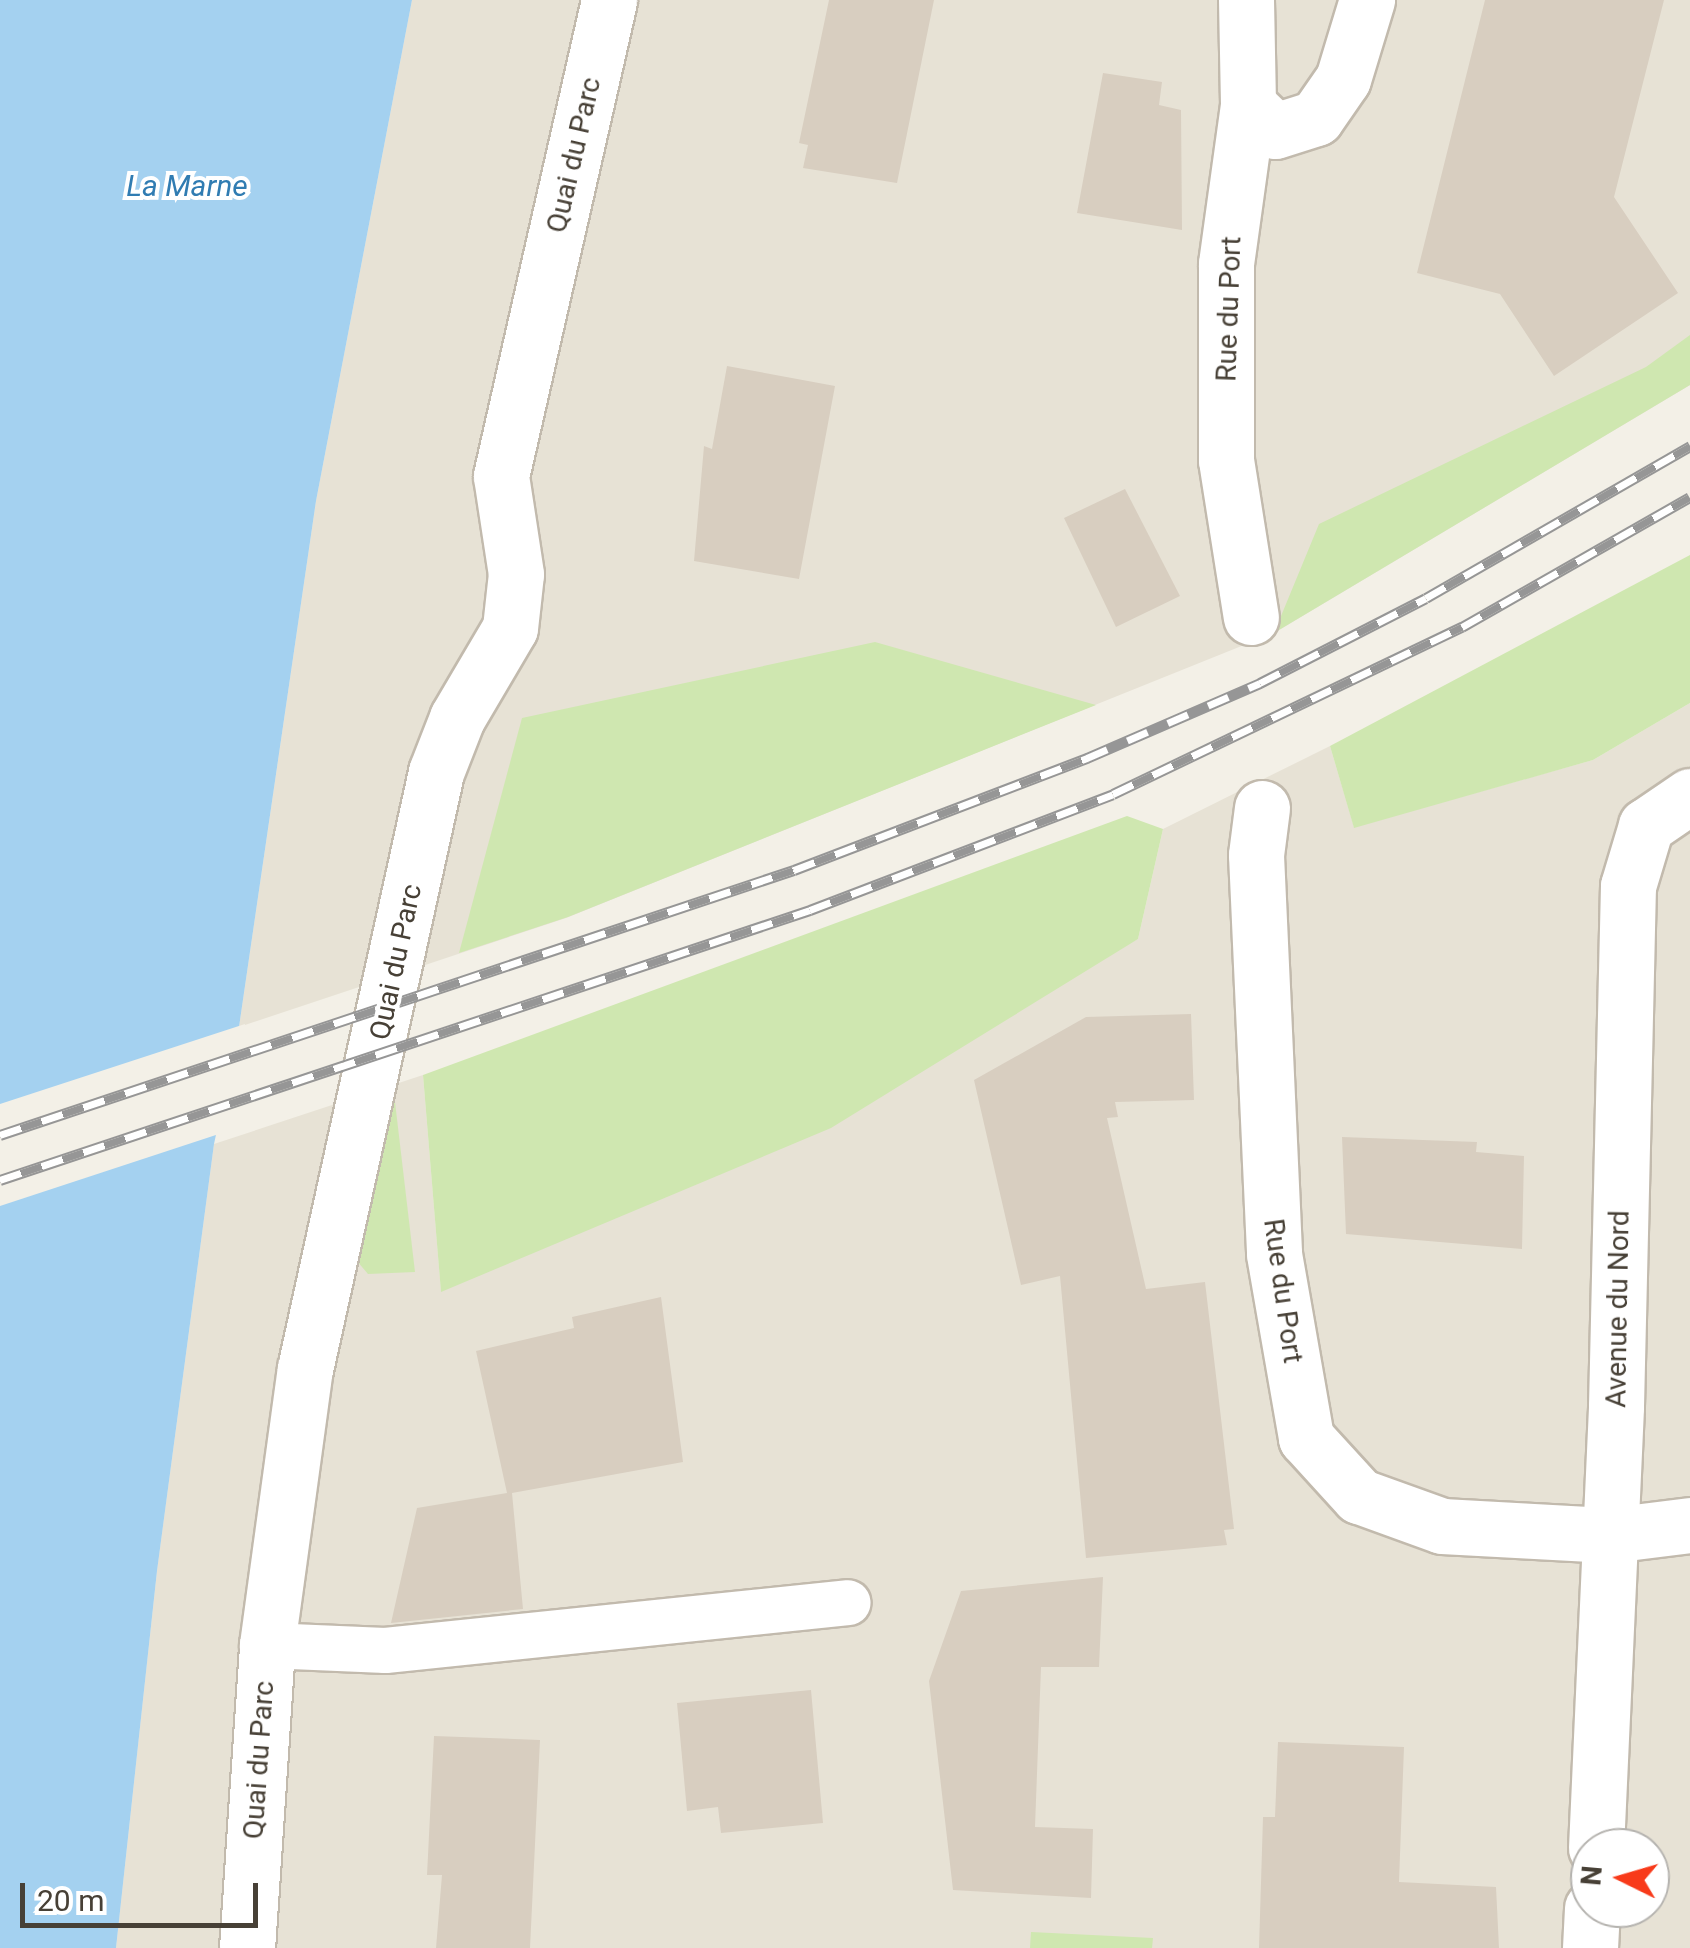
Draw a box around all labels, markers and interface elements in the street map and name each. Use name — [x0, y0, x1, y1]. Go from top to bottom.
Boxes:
street label: Quai du Parc — [540, 74, 608, 236]
water label: La Marne — [126, 168, 248, 204]
street label: Rue du Port — [1210, 236, 1248, 382]
street label: Quai du Parc — [363, 881, 429, 1043]
street label: Avenue du Nord — [1599, 1210, 1637, 1408]
street label: Rue du Port — [1256, 1217, 1310, 1365]
street label: Quai du Parc — [237, 1680, 281, 1840]
north arrow — [1570, 1828, 1670, 1928]
scale bar — [25, 1863, 262, 1925]
text: N — [1574, 1864, 1609, 1887]
text: 20 m — [37, 1883, 104, 1918]

